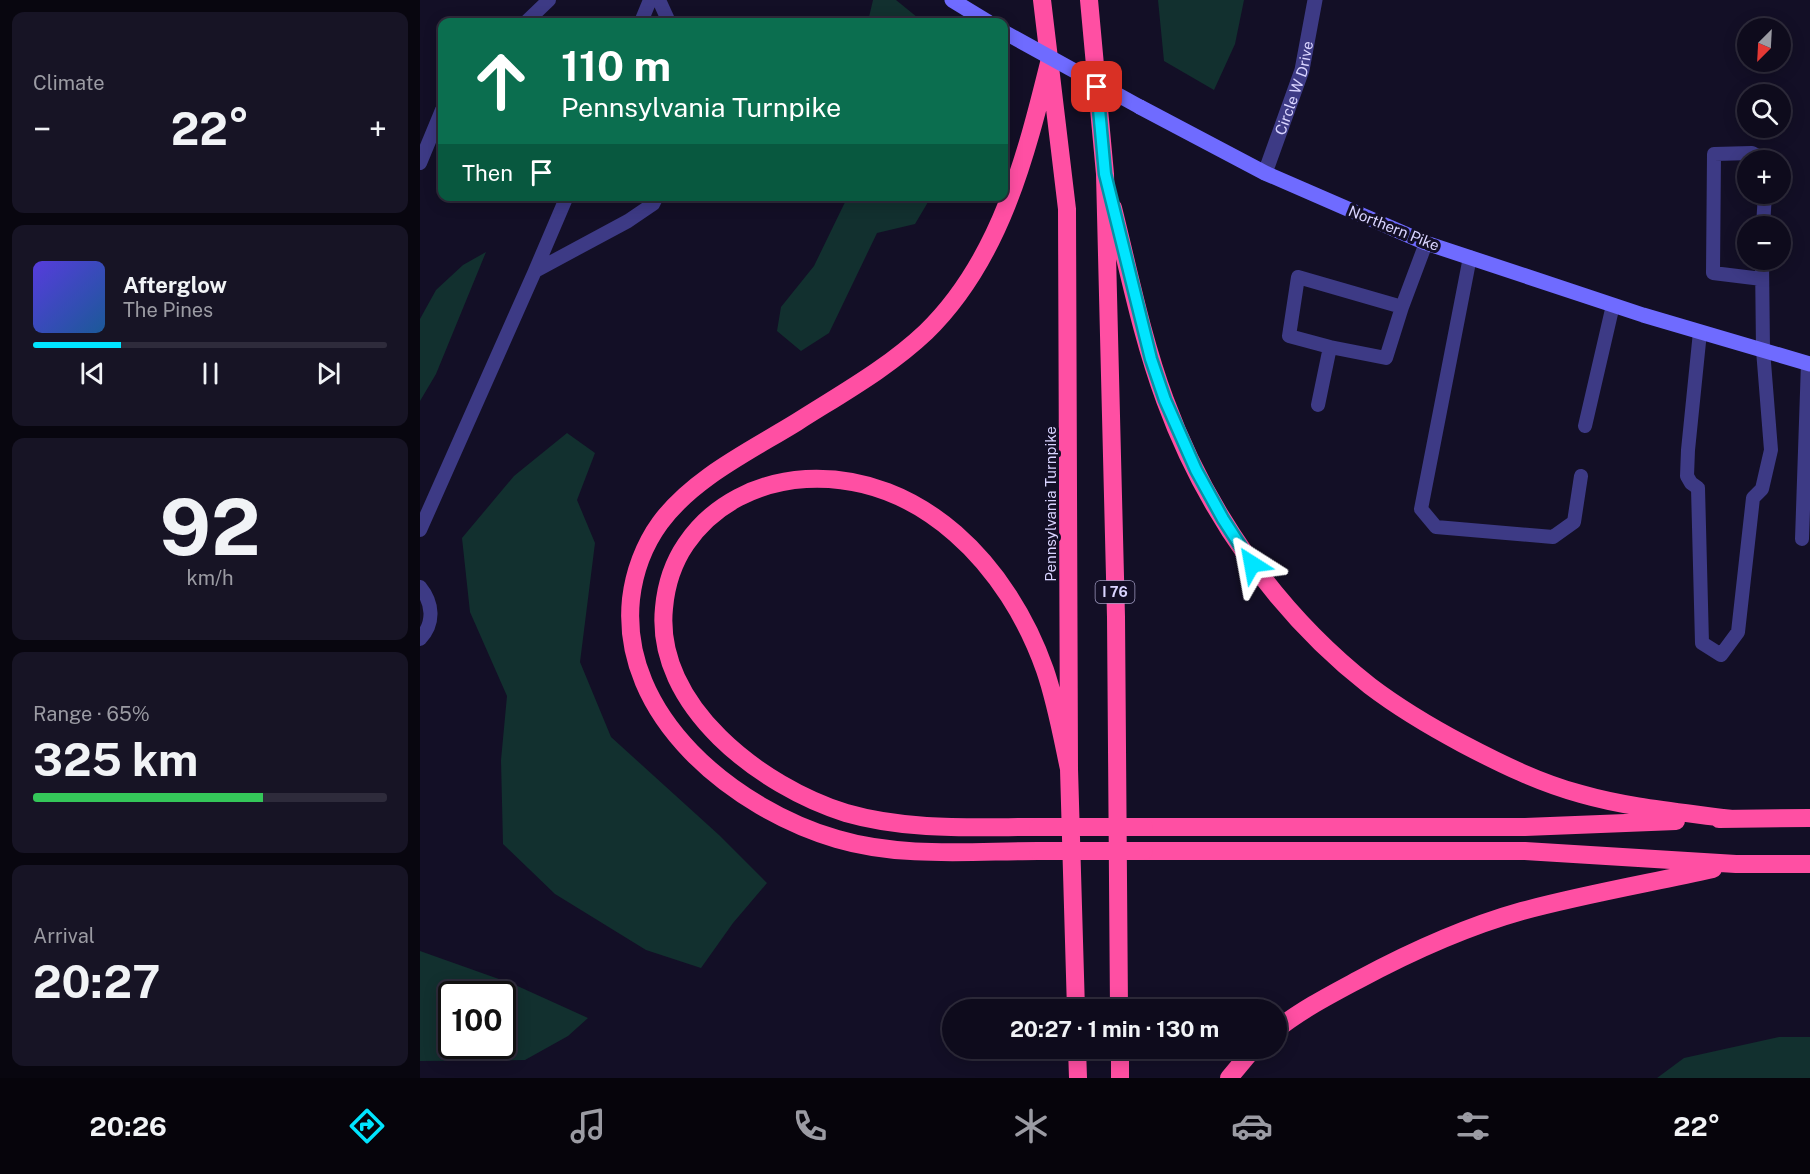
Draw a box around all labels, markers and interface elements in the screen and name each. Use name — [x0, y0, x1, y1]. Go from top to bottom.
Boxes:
north arrow — [1737, 18, 1791, 72]
map controls — [1737, 18, 1791, 270]
street label: Circle W Drive — [1271, 40, 1316, 137]
text: 110 m — [561, 41, 671, 90]
icon: ahead — [462, 42, 540, 120]
pin — [1071, 61, 1122, 112]
icon: arrive — [1080, 70, 1113, 103]
text: Climate — [33, 71, 105, 95]
button: search — [1737, 84, 1791, 138]
text: Pennsylvania Turnpike — [561, 91, 841, 123]
text: 22° — [171, 102, 249, 155]
text: − — [33, 110, 51, 148]
text: + — [369, 110, 387, 148]
button: + — [1737, 150, 1791, 204]
icon: arrive — [525, 156, 558, 189]
text: Then — [462, 160, 513, 186]
street label: Northern Pike — [1346, 202, 1442, 254]
button: − — [1737, 216, 1791, 270]
text: Afterglow — [123, 272, 227, 298]
text: The Pines — [123, 298, 213, 322]
icon: previous — [76, 357, 109, 390]
icon: pause — [194, 357, 227, 390]
icon: next — [312, 357, 345, 390]
street label: Pennsylvania Turnpike — [1042, 426, 1059, 582]
text: 92 — [160, 481, 260, 573]
position arrow — [1220, 532, 1284, 596]
text: km/h — [186, 566, 234, 590]
road number: I 76 — [1096, 581, 1134, 603]
text: Range · 65% — [33, 702, 150, 726]
text: 325 km — [33, 733, 198, 786]
text: Arrival — [33, 924, 95, 948]
text: 20:27 — [33, 955, 160, 1008]
speed limit sign: 100 — [438, 981, 516, 1059]
text: 20:27 · 1 min · 130 m — [1010, 1016, 1219, 1042]
icon: directions — [346, 1105, 388, 1147]
icon: music — [567, 1105, 609, 1147]
icon: phone — [789, 1105, 831, 1147]
icon: climate — [1010, 1105, 1052, 1147]
icon: car — [1231, 1105, 1273, 1147]
icon: filters — [1452, 1105, 1494, 1147]
text: 20:26 — [90, 1110, 167, 1142]
text: 22° — [1673, 1110, 1720, 1142]

